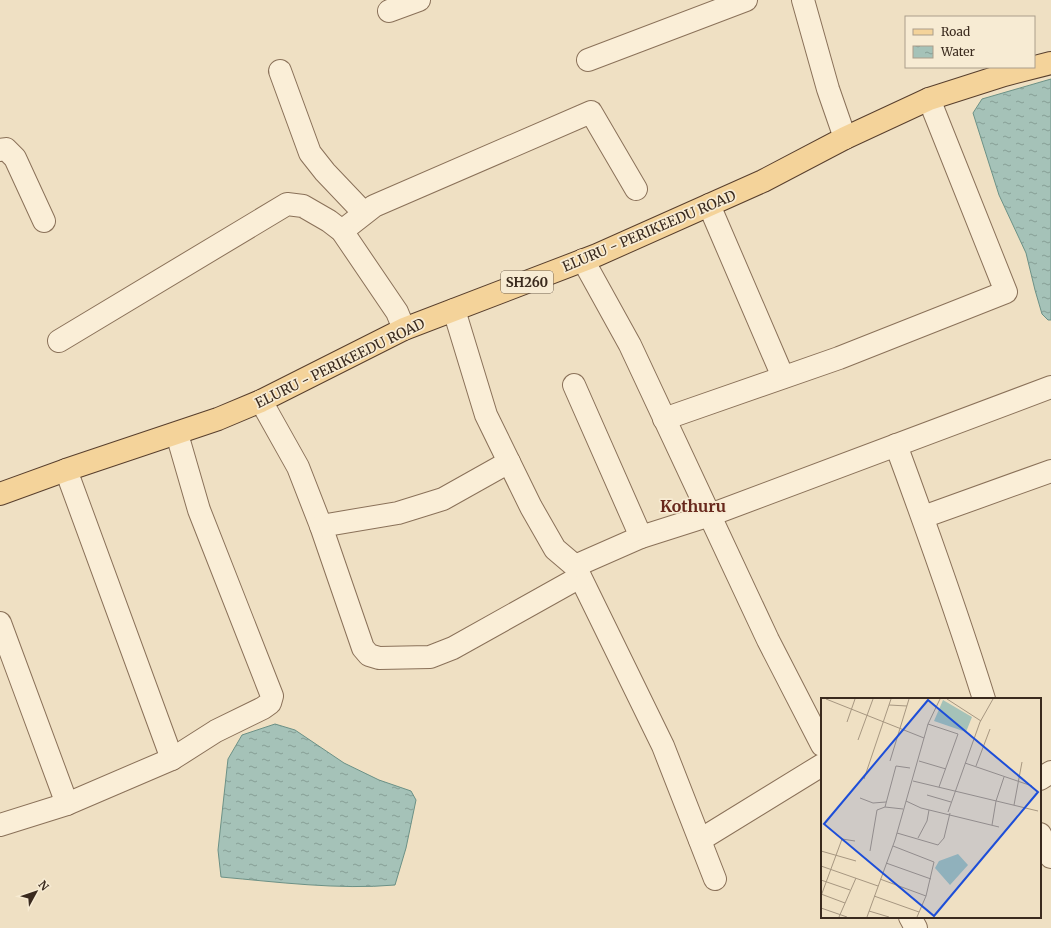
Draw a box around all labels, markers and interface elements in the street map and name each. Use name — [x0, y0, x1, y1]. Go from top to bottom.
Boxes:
legend — [905, 16, 1035, 68]
text: Road — [941, 24, 970, 39]
text: Water — [940, 44, 976, 59]
street label: ELURU - PERIKEEDU ROAD — [560, 186, 739, 276]
road number: SH260 — [501, 271, 553, 293]
street label: ELURU - PERIKEEDU ROAD — [252, 314, 428, 412]
district label: Kothuru — [660, 496, 726, 516]
inset map — [821, 698, 1041, 918]
north arrow — [16, 872, 56, 912]
text: N — [36, 878, 52, 894]

